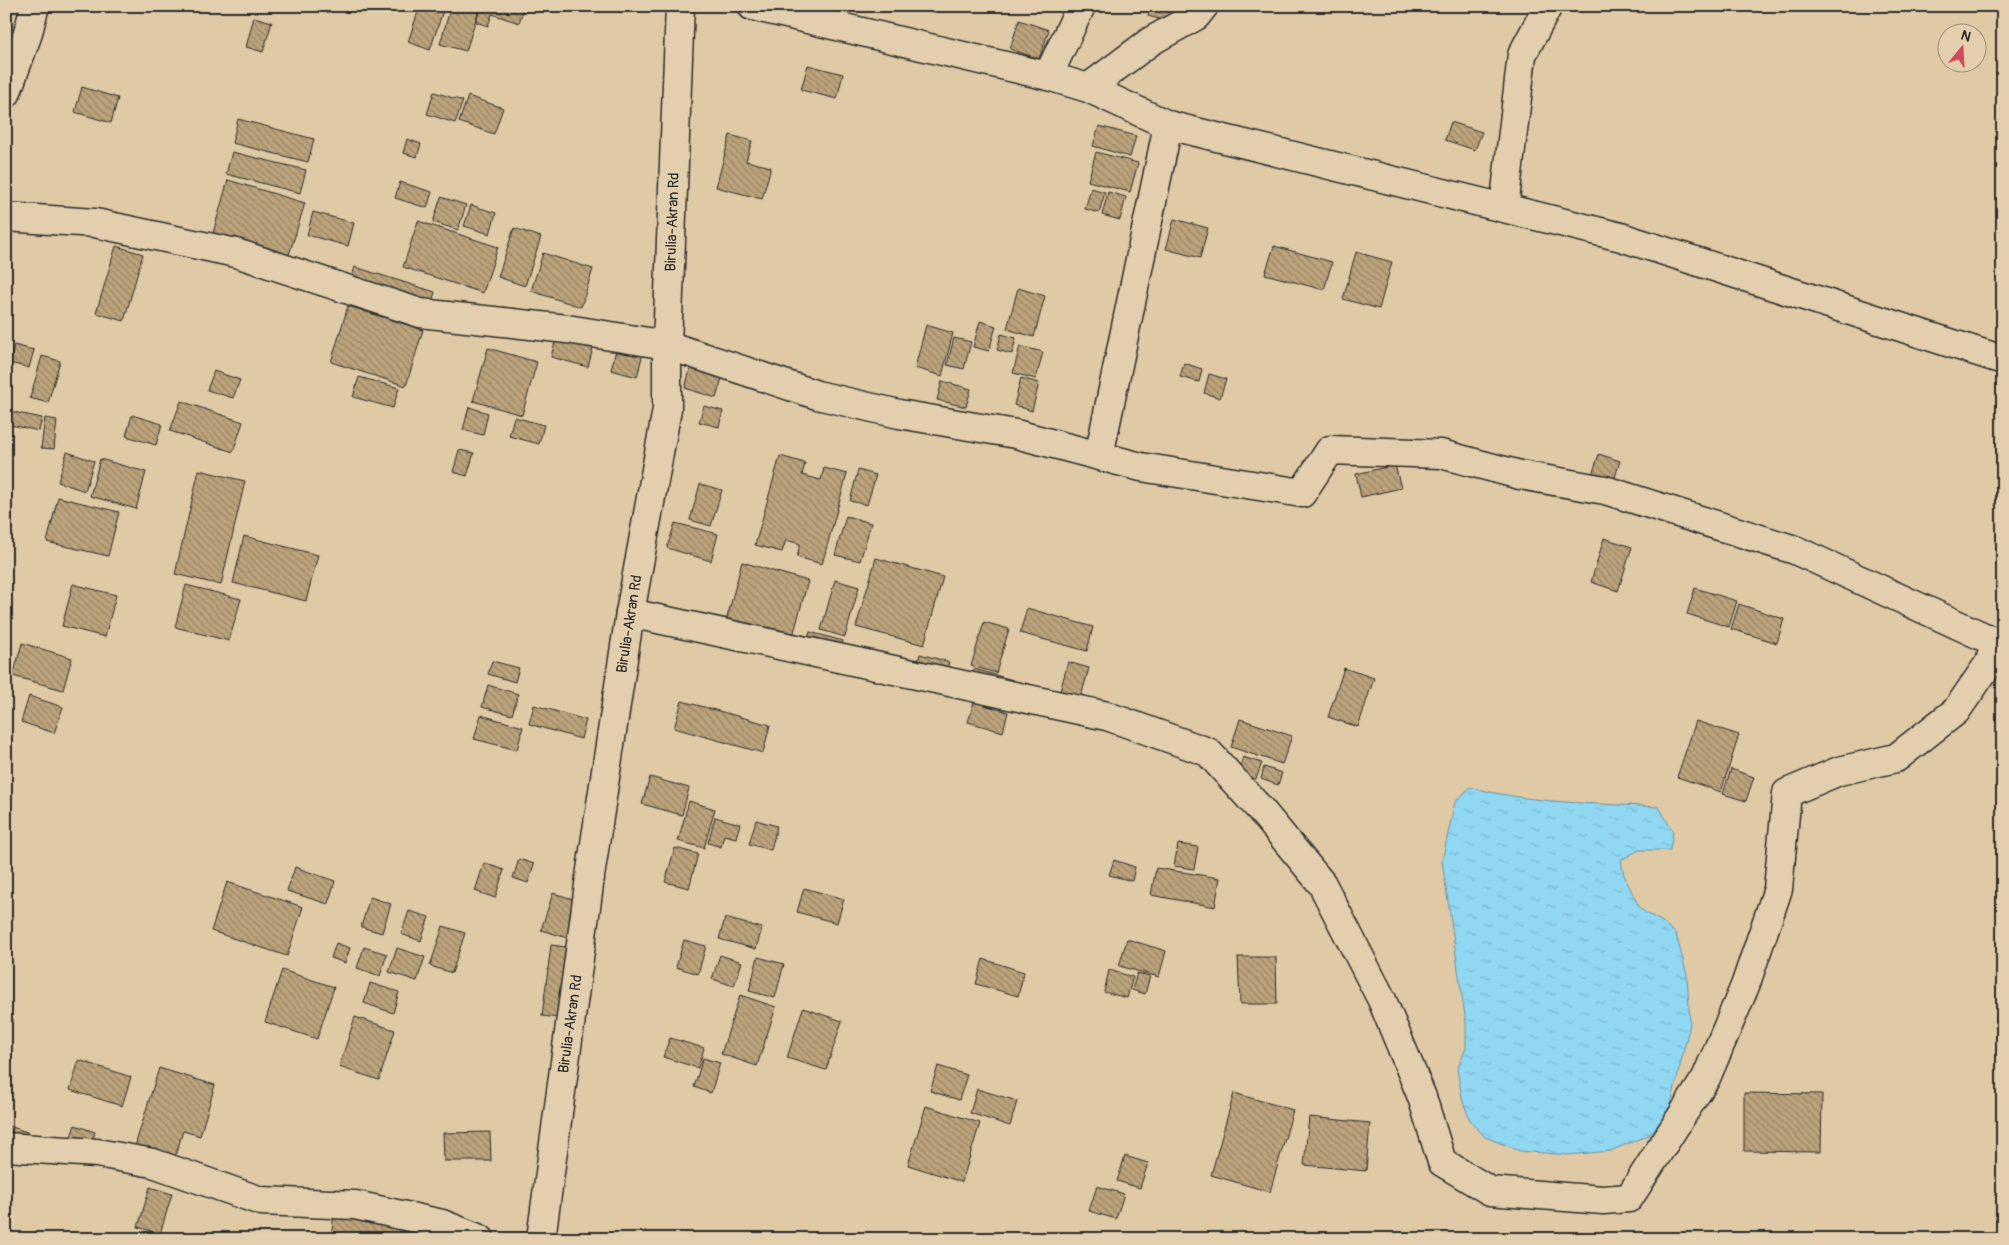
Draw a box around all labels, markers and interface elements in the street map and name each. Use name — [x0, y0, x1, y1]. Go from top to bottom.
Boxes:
north arrow — [1936, 22, 1986, 72]
text: N — [1959, 27, 1973, 46]
street label: Birulia-Akran Rd — [661, 172, 684, 272]
street label: Birulia-Akran Rd — [612, 574, 647, 675]
street label: Birulia-Akran Rd — [554, 974, 587, 1075]

